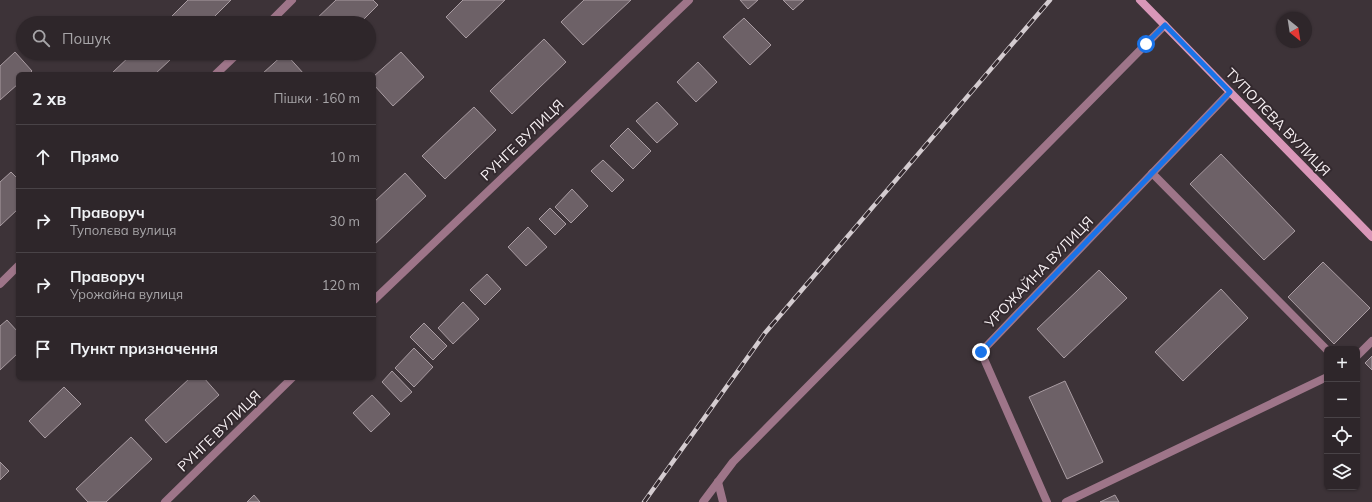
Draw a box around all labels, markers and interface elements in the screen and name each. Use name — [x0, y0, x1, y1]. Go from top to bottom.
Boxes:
north arrow — [1276, 12, 1312, 48]
search box — [16, 16, 376, 60]
icon: search — [30, 27, 52, 49]
text: Пошук — [62, 29, 111, 48]
route start — [1137, 35, 1155, 53]
street label: ТУПОЛЄВА ВУЛИЦЯ — [1222, 64, 1334, 180]
text: 2 хв — [32, 88, 66, 109]
text: Пішки · 160 m — [273, 90, 360, 106]
street label: РУНГЕ ВУЛИЦЯ — [476, 96, 568, 184]
icon: ahead — [32, 146, 54, 168]
text: Прямо — [70, 147, 119, 166]
text: 10 m — [330, 149, 360, 165]
text: Праворуч — [70, 203, 145, 222]
icon: right — [32, 210, 54, 232]
street label: УРОЖАЙНА ВУЛИЦЯ — [980, 212, 1097, 332]
text: 30 m — [330, 213, 360, 229]
text: Туполєва вулиця — [70, 222, 177, 238]
text: Праворуч — [70, 267, 145, 286]
icon: right — [32, 274, 54, 296]
text: 120 m — [322, 277, 360, 293]
text: Урожайна вулиця — [70, 286, 183, 302]
icon: arrive — [32, 338, 54, 360]
text: Пункт призначення — [70, 339, 218, 358]
route end — [972, 343, 990, 361]
map controls — [1324, 346, 1360, 490]
button: + — [1324, 346, 1360, 382]
button: − — [1324, 382, 1360, 418]
street label: РУНГЕ ВУЛИЦЯ — [173, 387, 265, 475]
button: locate — [1324, 418, 1360, 454]
button: layers — [1324, 454, 1360, 490]

